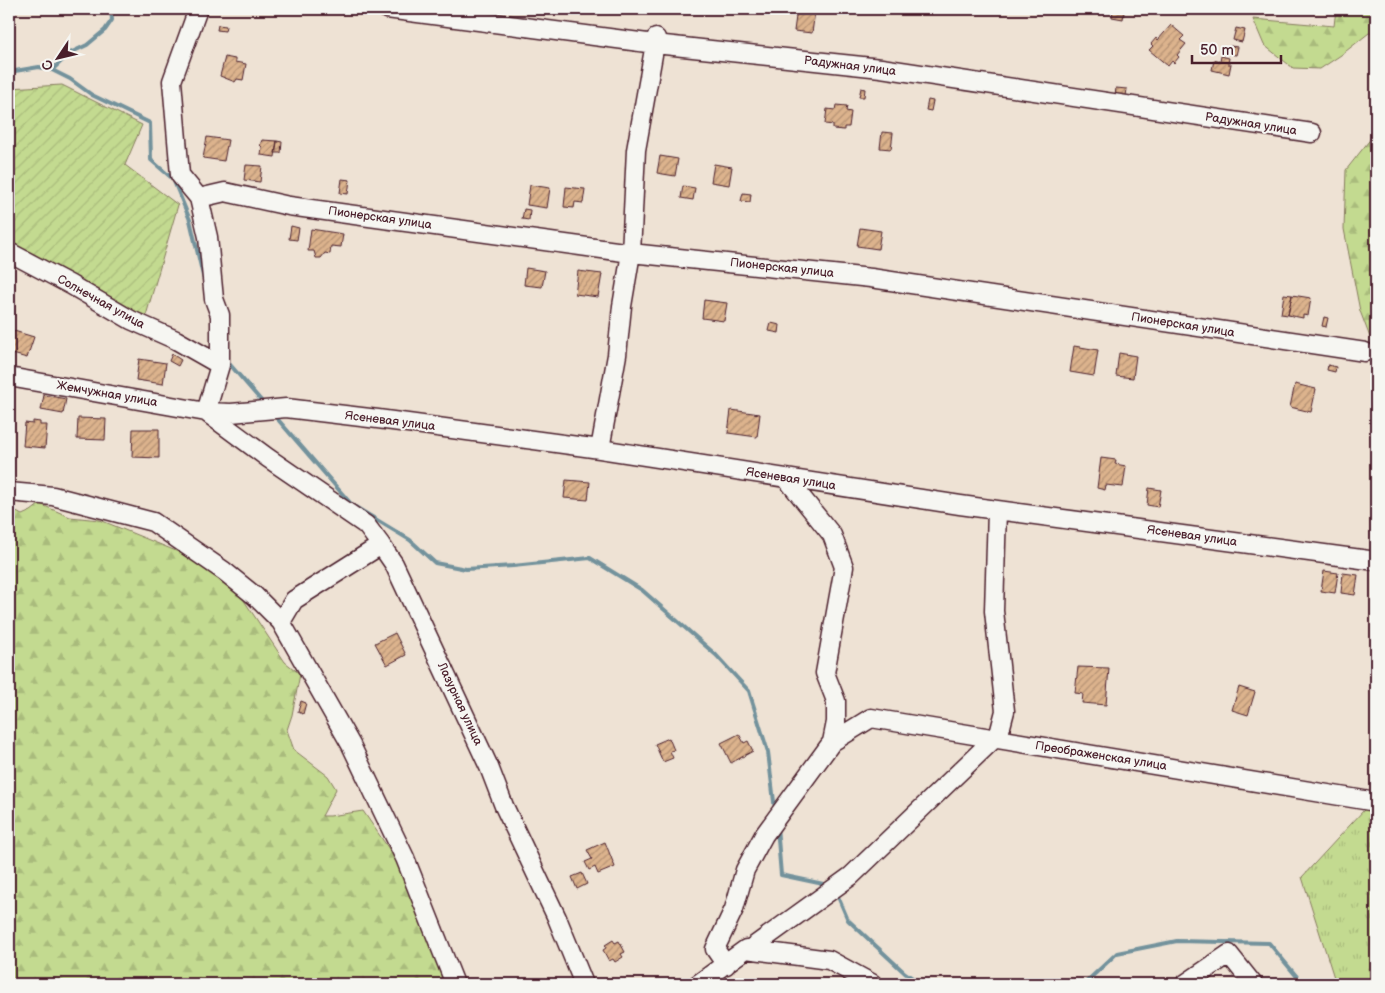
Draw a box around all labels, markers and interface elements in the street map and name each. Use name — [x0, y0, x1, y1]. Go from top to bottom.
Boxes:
north arrow — [32, 32, 82, 82]
scale bar — [1192, 32, 1281, 64]
text: 50 m — [1200, 41, 1234, 60]
street label: Радужная улица — [803, 53, 897, 79]
text: С — [38, 56, 58, 74]
street label: Радужная улица — [1204, 109, 1298, 139]
street label: Пионерская улица — [327, 203, 433, 233]
street label: Пионерская улица — [729, 255, 835, 281]
street label: Солнечная улица — [55, 272, 147, 332]
street label: Пионерская улица — [1130, 309, 1236, 341]
street label: Жемчужная улица — [55, 378, 159, 410]
street label: Ясеневая улица — [344, 408, 436, 434]
street label: Ясеневая улица — [745, 464, 837, 494]
street label: Ясеневая улица — [1146, 522, 1238, 550]
street label: Лазурная улица — [434, 659, 486, 748]
street label: Преображенская улица — [1034, 738, 1168, 774]

